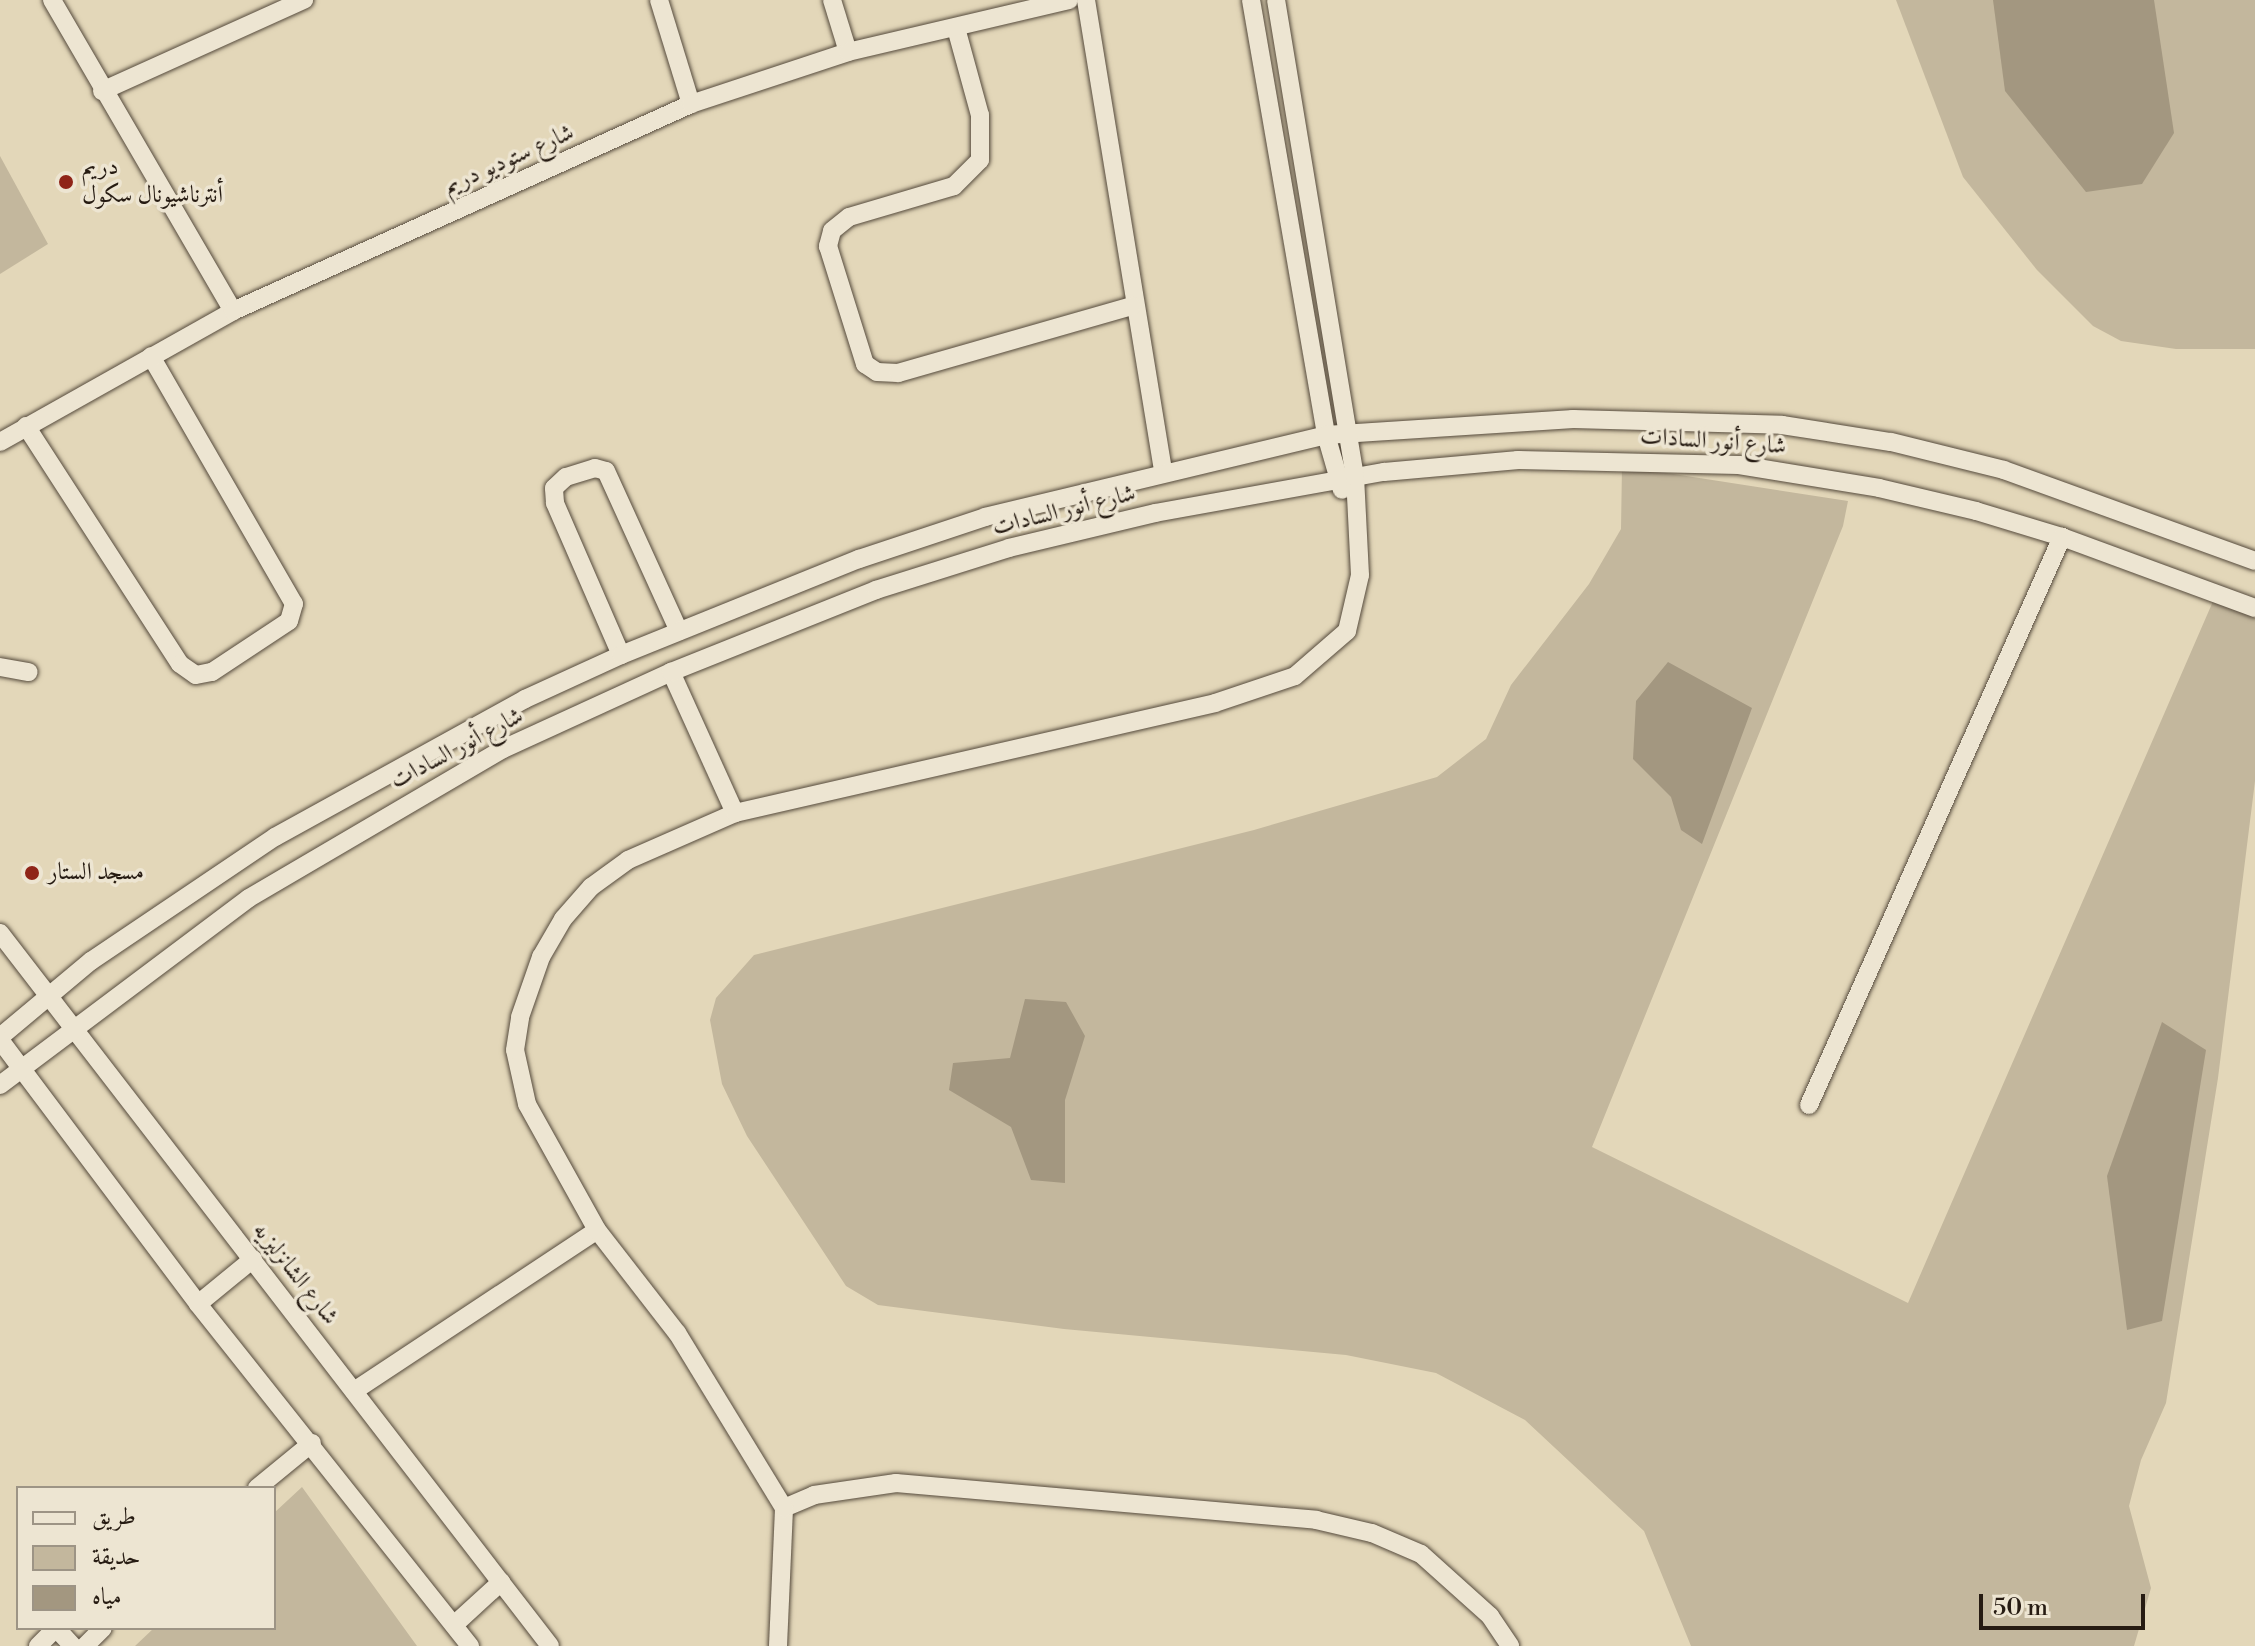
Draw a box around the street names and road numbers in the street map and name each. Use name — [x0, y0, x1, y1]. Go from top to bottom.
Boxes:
street label: شارع ستوديو دريم — [439, 118, 579, 202]
street label: شارع أنور السادات — [1639, 423, 1787, 461]
street label: شارع أنور السادات — [990, 479, 1138, 543]
street label: شارع أنور السادات — [386, 702, 528, 796]
street label: شارع الشانزليزيه — [246, 1217, 344, 1331]

